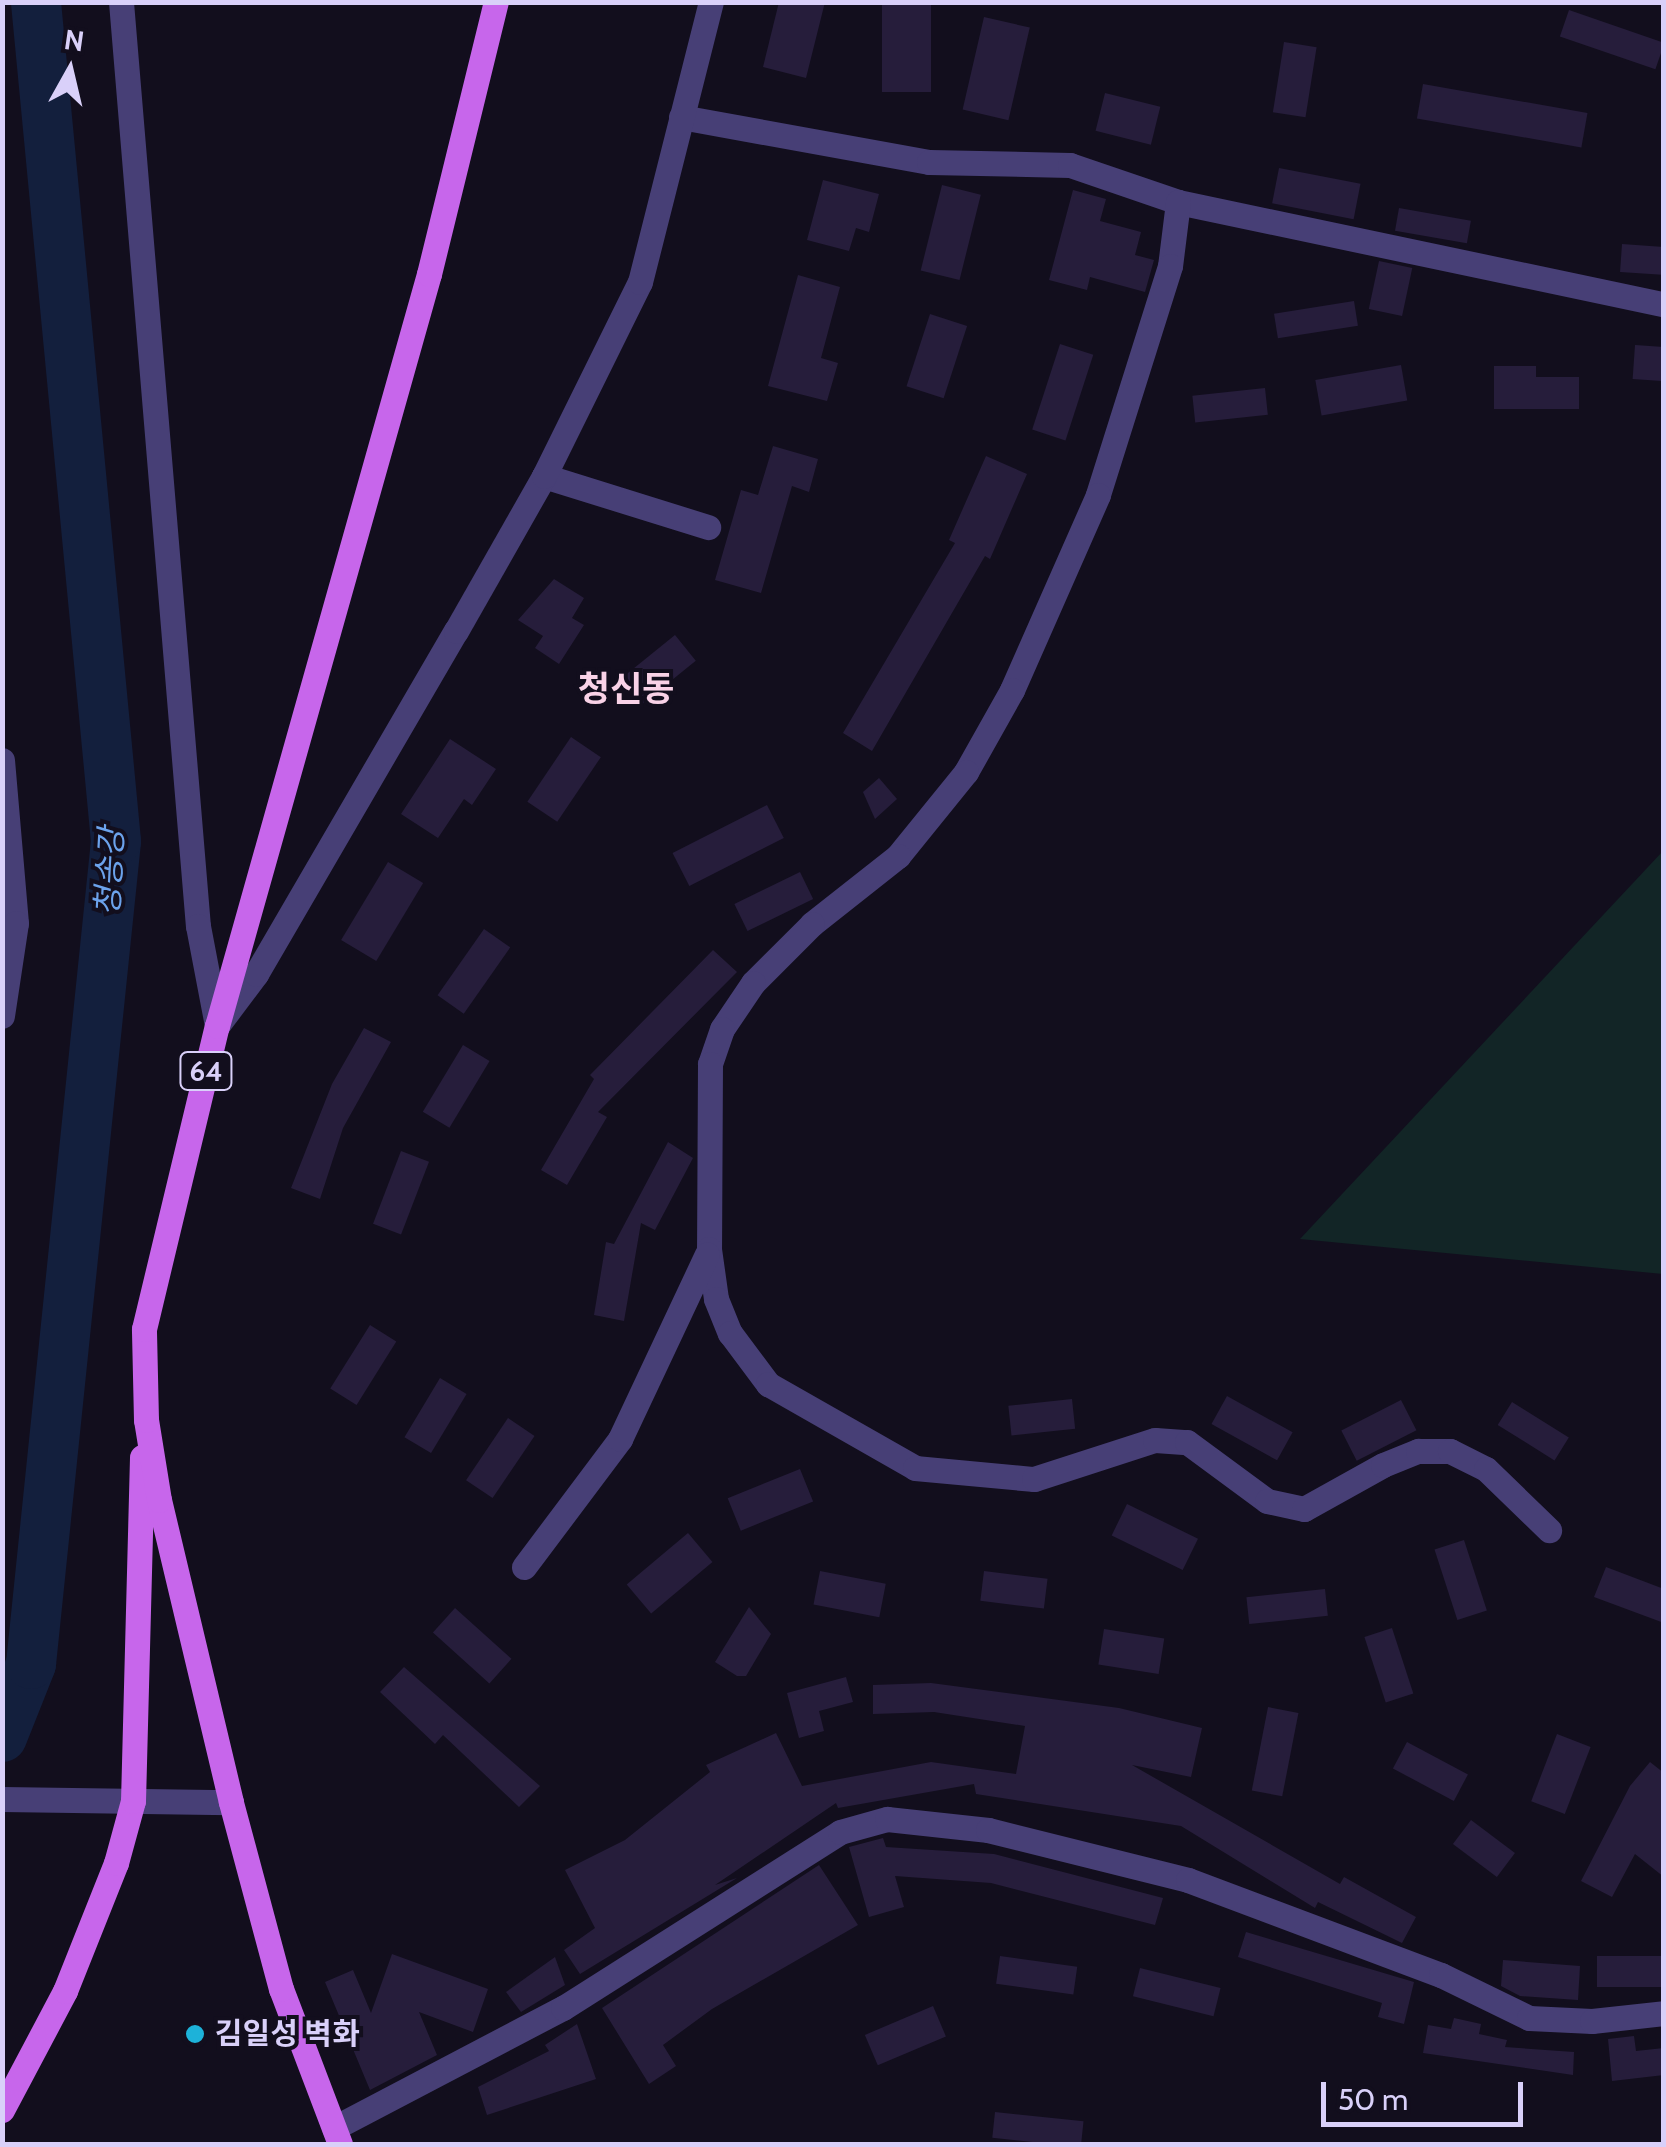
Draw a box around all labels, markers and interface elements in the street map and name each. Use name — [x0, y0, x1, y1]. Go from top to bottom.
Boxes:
north arrow — [20, 20, 120, 120]
text: N — [62, 22, 86, 59]
district label: 청신동 — [578, 668, 674, 710]
water label: 청송강 — [89, 827, 131, 917]
road number: 64 — [178, 1048, 234, 1094]
place label: 김일성 벽화 — [215, 2016, 360, 2052]
marker: 김일성 벽화 — [184, 2023, 206, 2045]
scale bar — [1326, 2062, 1528, 2124]
text: 50 m — [1338, 2081, 1408, 2118]

